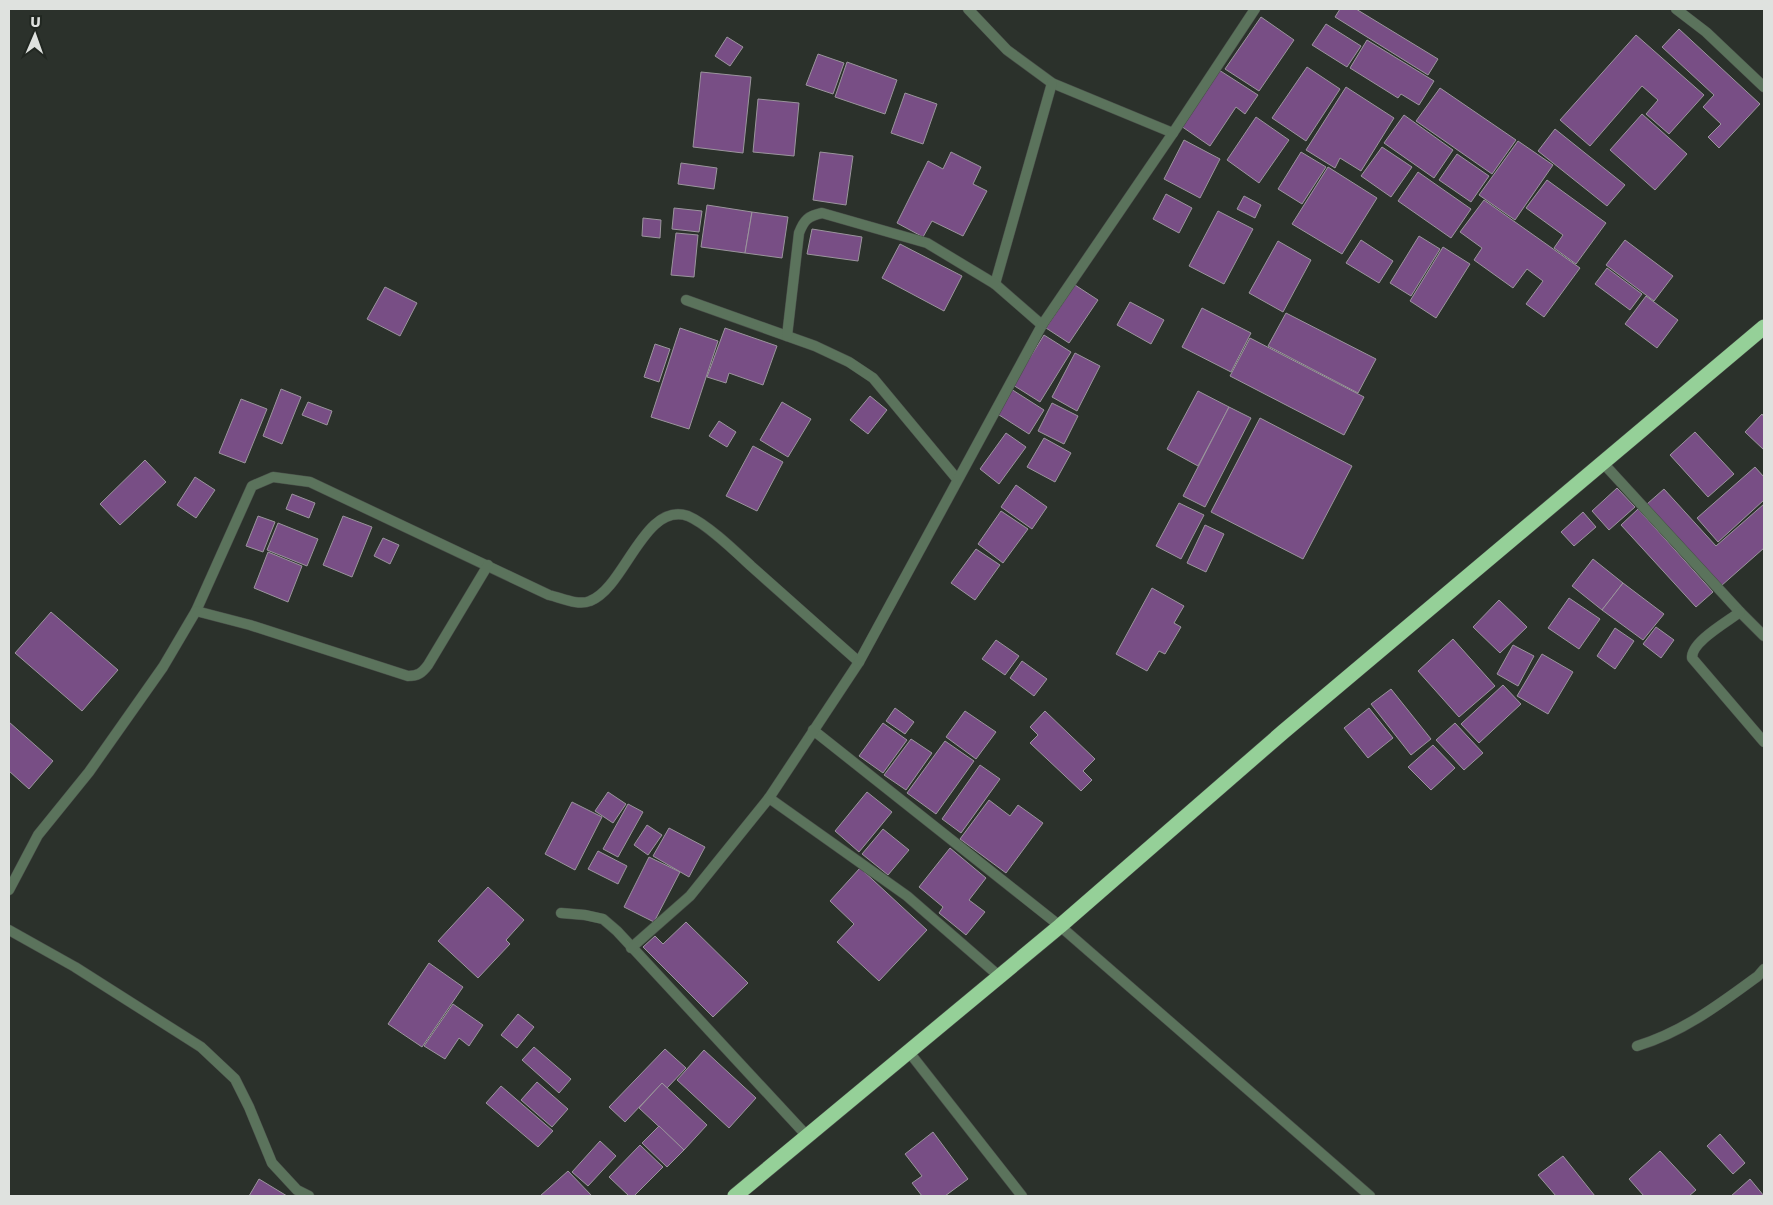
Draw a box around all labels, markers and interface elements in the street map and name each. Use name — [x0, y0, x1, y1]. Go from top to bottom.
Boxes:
north arrow — [10, 10, 60, 60]
text: U — [30, 13, 41, 30]

